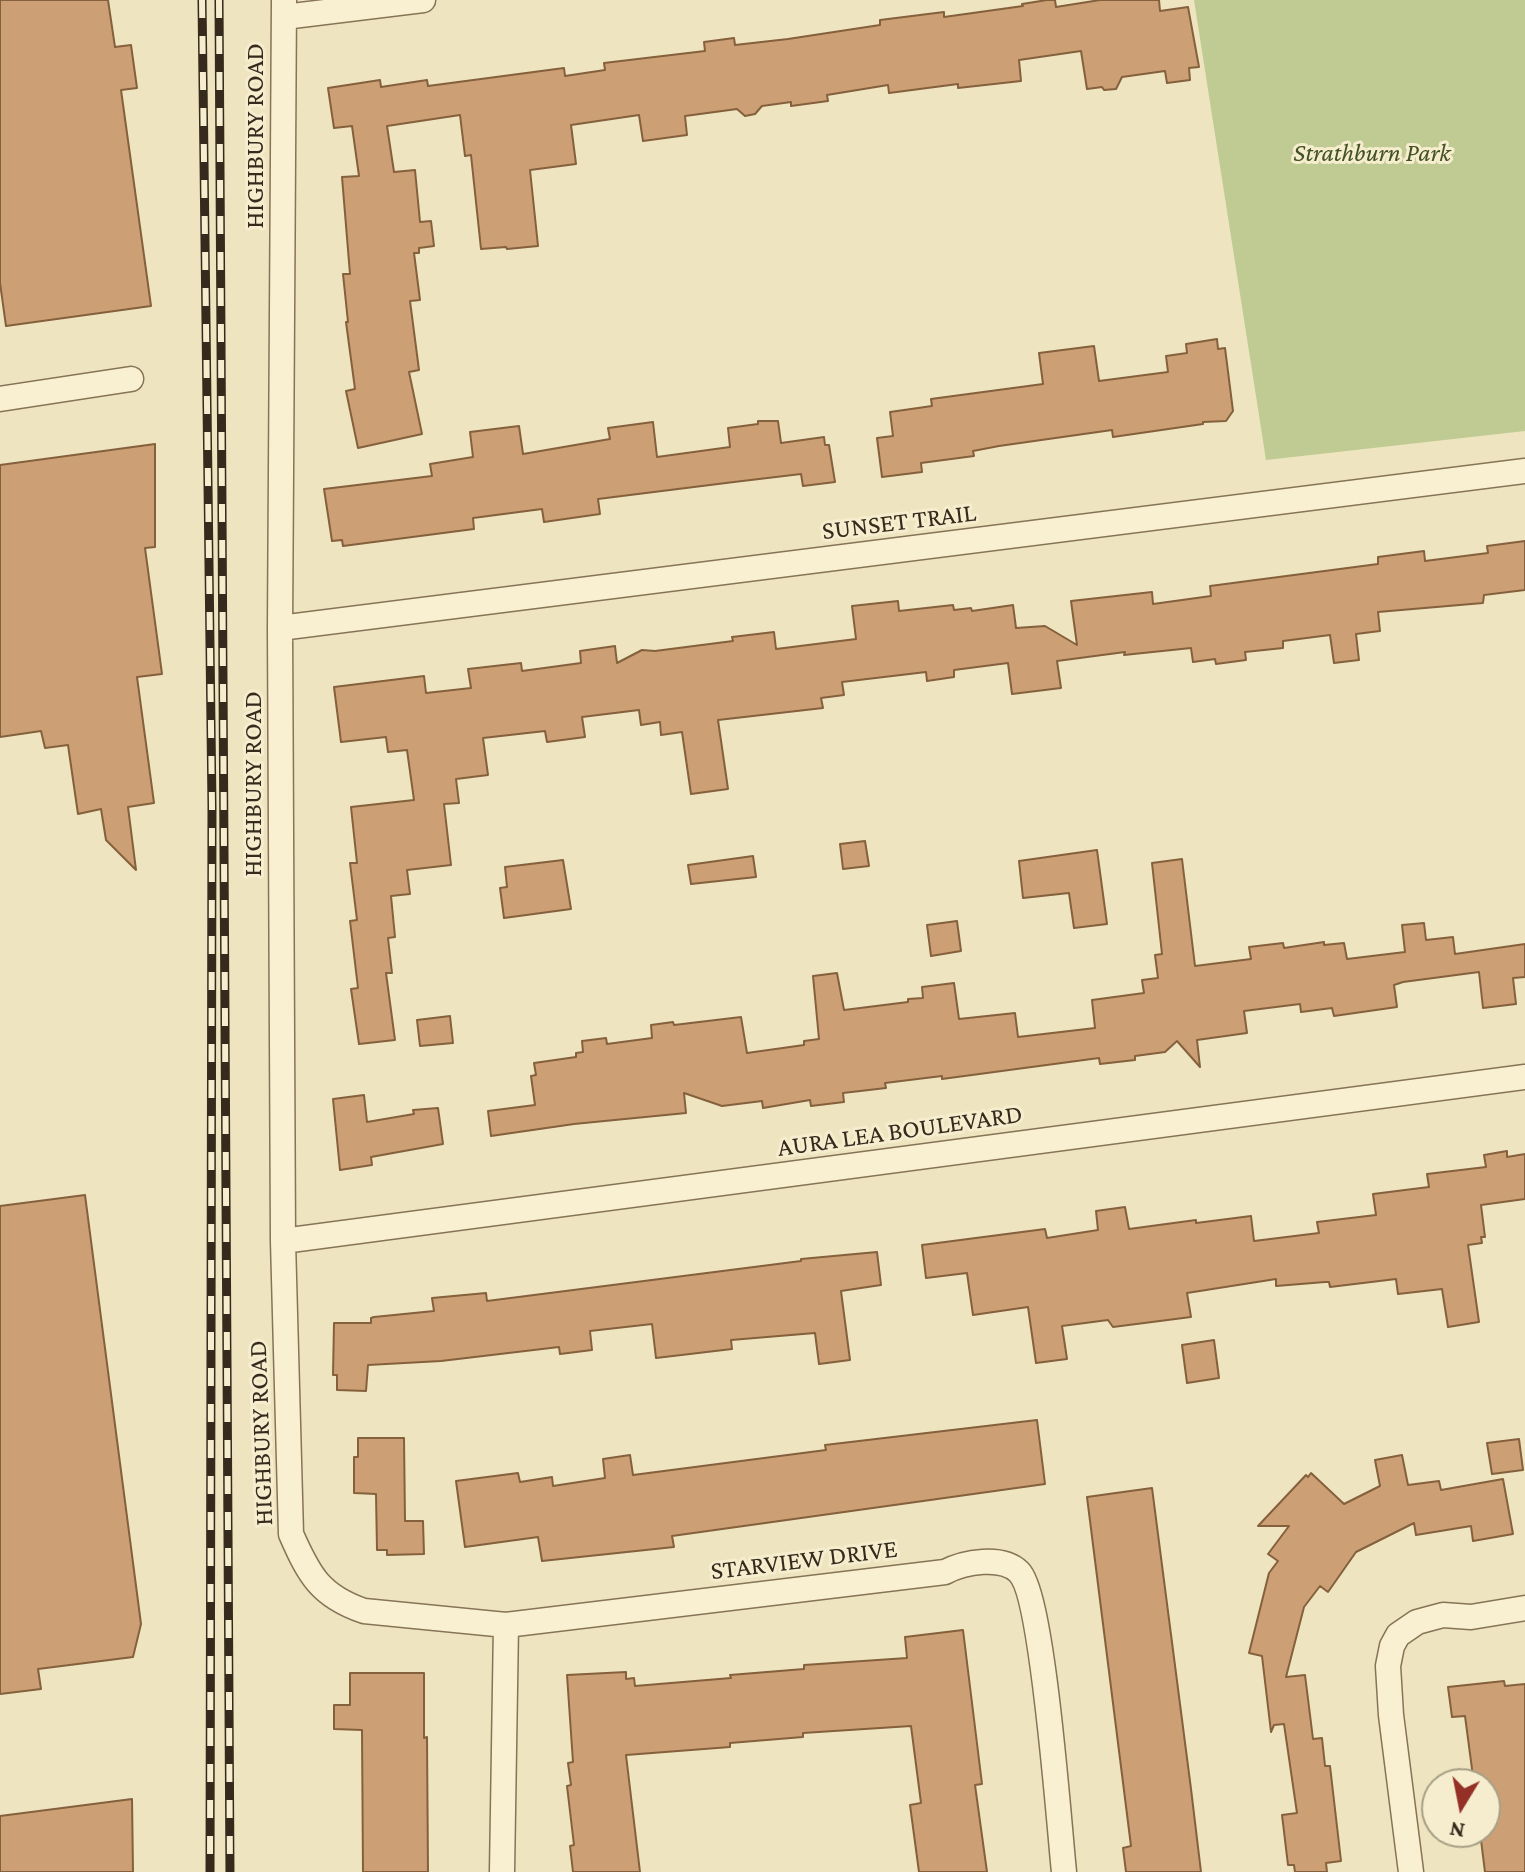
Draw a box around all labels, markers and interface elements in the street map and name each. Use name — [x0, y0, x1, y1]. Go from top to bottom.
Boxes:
street label: HIGHBURY ROAD — [239, 43, 271, 229]
park label: Strathburn Park — [1293, 137, 1451, 169]
street label: SUNSET TRAIL — [820, 497, 978, 547]
street label: HIGHBURY ROAD — [237, 691, 269, 877]
street label: AURA LEA BOULEVARD — [776, 1098, 1024, 1164]
street label: HIGHBURY ROAD — [242, 1340, 280, 1526]
street label: STARVIEW DRIVE — [709, 1533, 899, 1587]
north arrow — [1421, 1768, 1501, 1848]
text: N — [1448, 1817, 1467, 1844]

